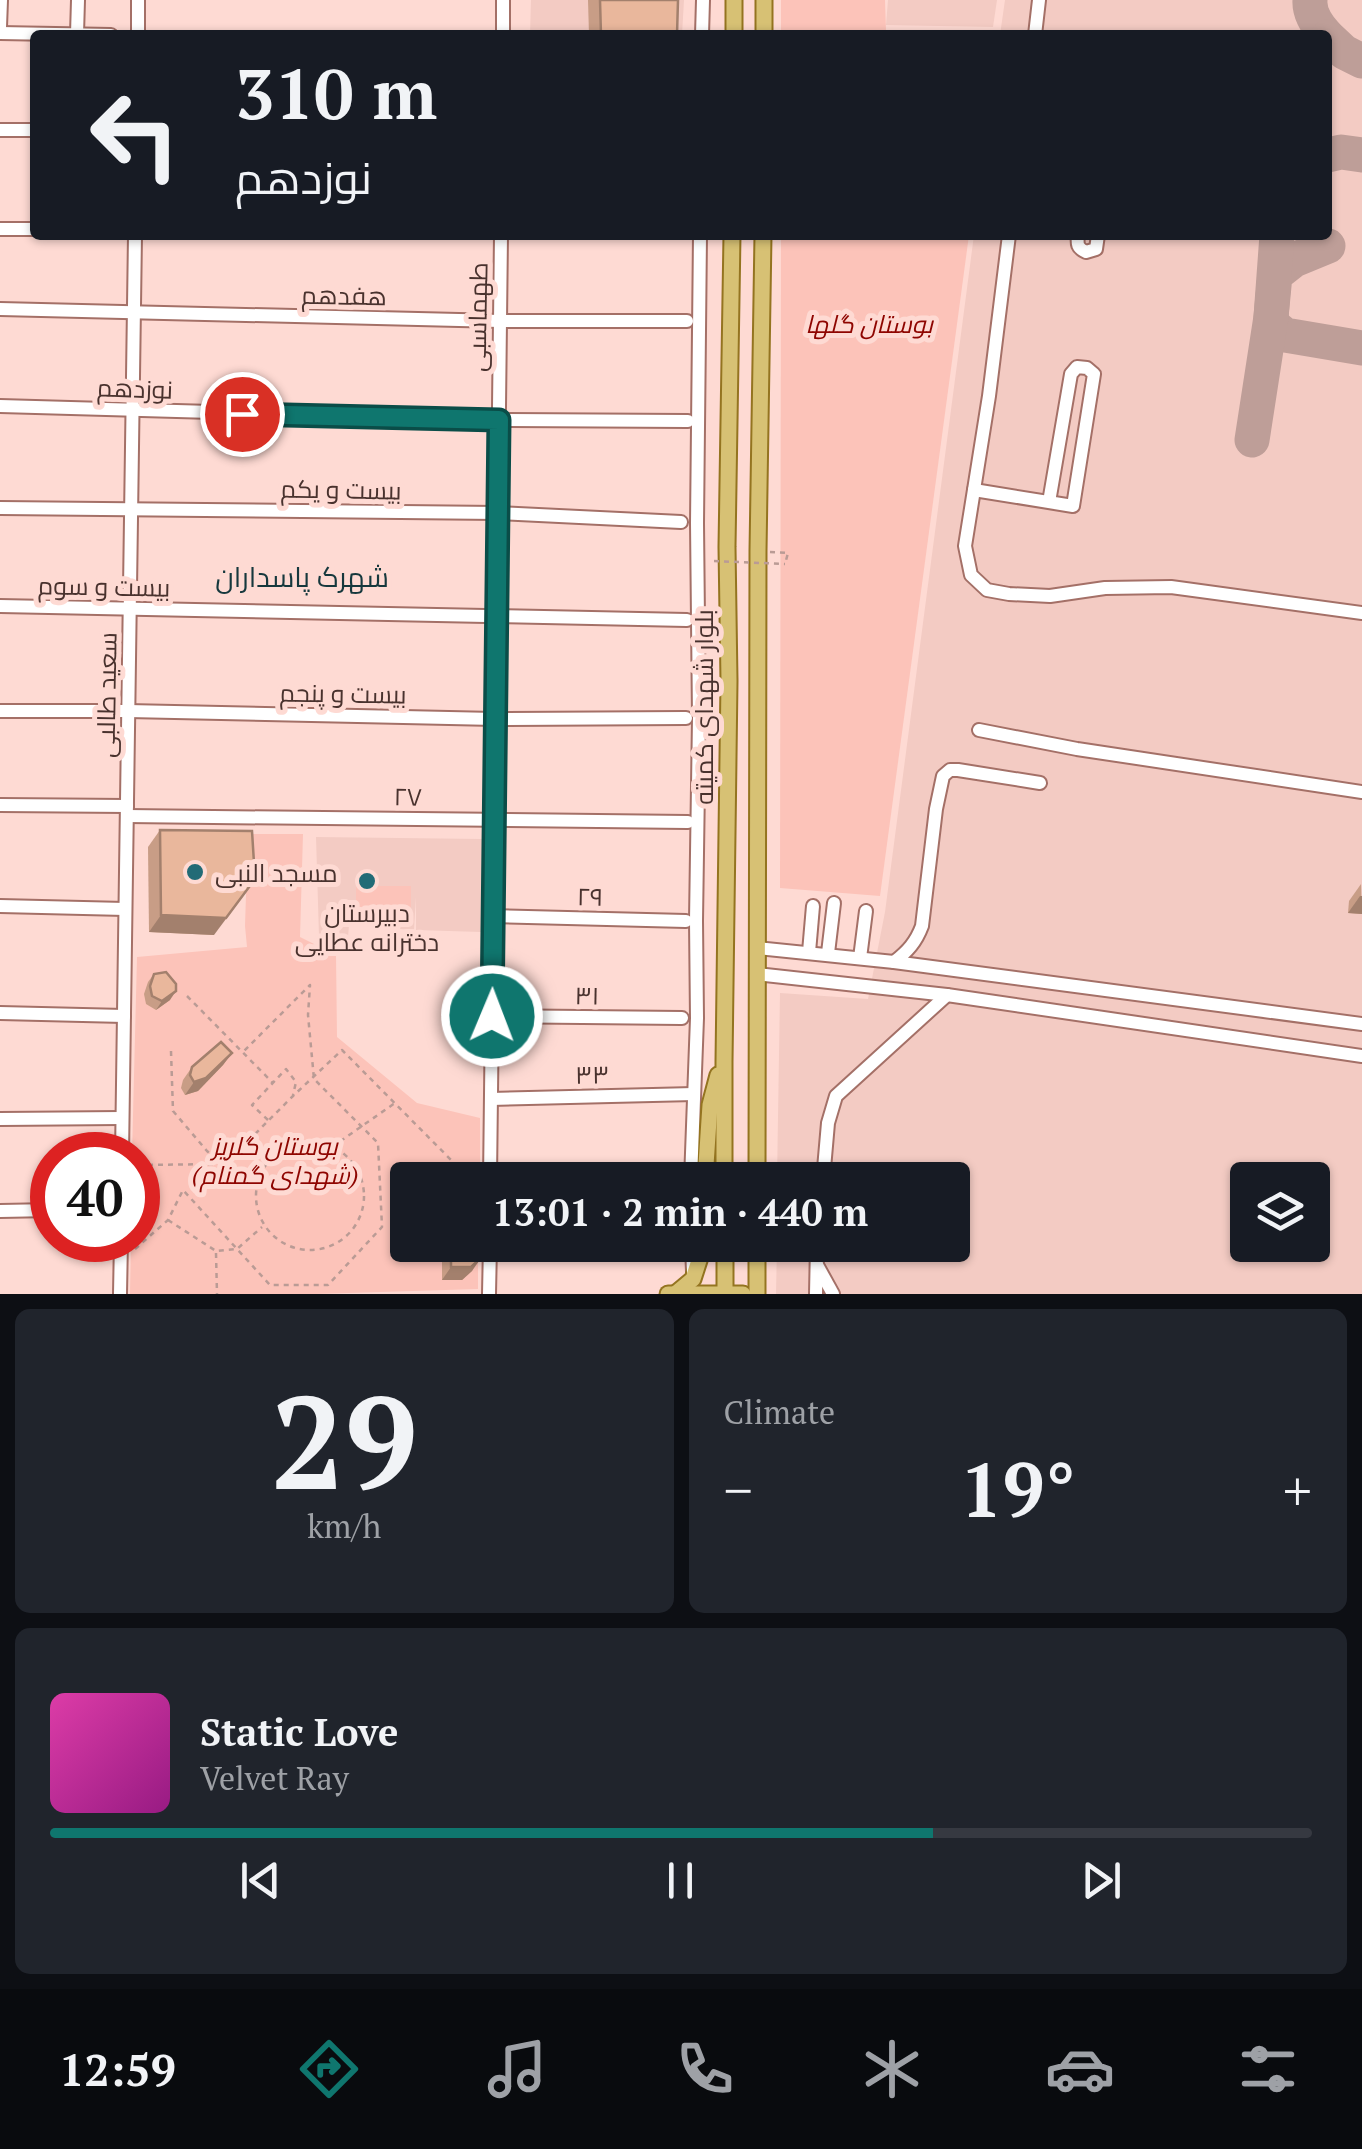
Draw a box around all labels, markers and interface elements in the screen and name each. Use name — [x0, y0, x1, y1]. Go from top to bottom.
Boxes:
text: 310 m — [235, 46, 437, 139]
icon: left — [70, 70, 200, 200]
text: نوزدهم — [235, 147, 372, 207]
street label: طهماسبی — [460, 262, 494, 372]
street label: هفدهم — [301, 278, 387, 314]
park label: بوستان گلها — [805, 307, 934, 340]
street label: نوزدهم — [96, 370, 174, 408]
pin — [200, 372, 285, 457]
icon: arrive — [215, 387, 270, 442]
street label: بیست و یکم — [280, 471, 402, 509]
district label: شهرک پاسداران — [215, 558, 389, 596]
street label: بیست و سوم — [37, 568, 171, 606]
street label: بلوار شهدای کمیته — [687, 609, 720, 805]
street label: سعید طالبی — [88, 632, 124, 758]
street label: بیست و پنجم — [279, 675, 407, 713]
street label: ۲۷ — [393, 779, 423, 813]
place label: مسجد النبی — [215, 856, 337, 889]
marker: مسجد النبی — [184, 861, 206, 883]
marker: دبیرستان دخترانه عطایی — [356, 870, 378, 892]
street label: ۲۹ — [577, 879, 603, 913]
place label: دبیرستان دخترانه عطایی — [295, 896, 439, 958]
position arrow — [440, 964, 544, 1068]
street label: ۳۱ — [574, 978, 600, 1012]
street label: ۳۳ — [575, 1057, 609, 1091]
park label: بوستان گلریز (شهدای گمنام) — [191, 1129, 359, 1193]
speed limit sign: 40 — [30, 1132, 160, 1262]
map controls — [1230, 1162, 1330, 1262]
button: layers — [1230, 1162, 1330, 1262]
text: 13:01 · 2 min · 440 m — [492, 1187, 868, 1237]
text: 29 — [271, 1354, 418, 1526]
text: Climate — [724, 1391, 835, 1433]
text: 19° — [960, 1439, 1076, 1538]
text: − — [724, 1453, 753, 1526]
text: + — [1283, 1453, 1312, 1526]
text: km/h — [307, 1505, 381, 1547]
text: Static Love — [200, 1707, 398, 1757]
text: Velvet Ray — [200, 1757, 349, 1799]
icon: previous — [233, 1853, 288, 1908]
icon: pause — [653, 1853, 708, 1908]
icon: next — [1074, 1853, 1129, 1908]
icon: directions — [294, 2034, 364, 2104]
icon: music — [482, 2034, 552, 2104]
icon: phone — [670, 2034, 740, 2104]
icon: climate — [857, 2034, 927, 2104]
icon: car — [1045, 2034, 1115, 2104]
icon: filters — [1233, 2034, 1303, 2104]
text: 12:59 — [59, 2039, 176, 2099]

